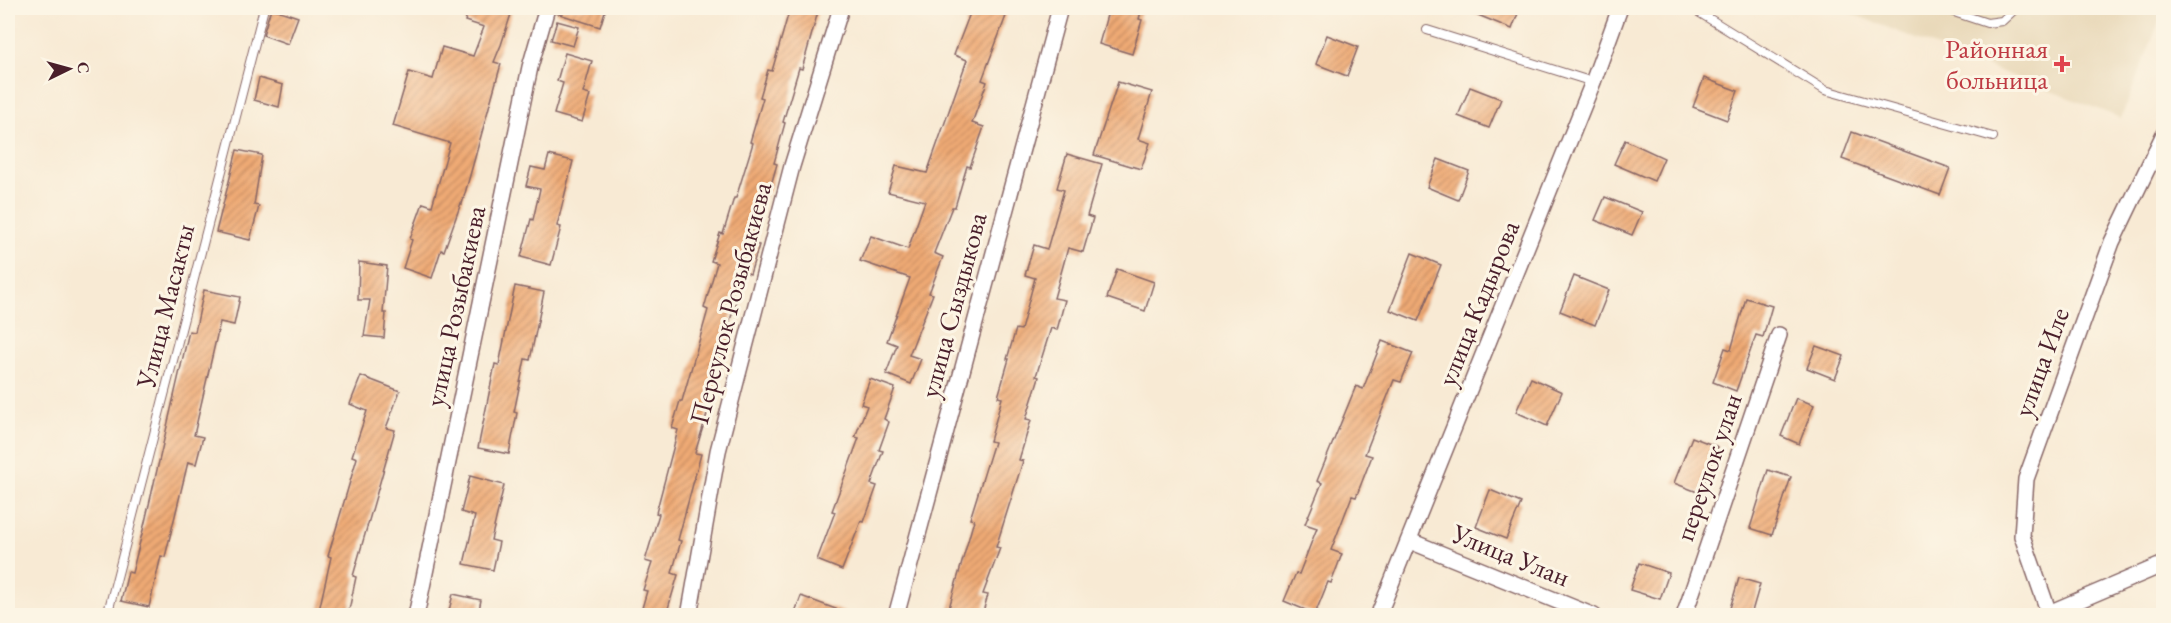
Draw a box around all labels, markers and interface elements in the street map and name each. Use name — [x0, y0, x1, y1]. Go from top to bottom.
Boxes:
place label: Районная больница — [1945, 31, 2048, 97]
north arrow — [39, 39, 99, 99]
marker: Районная больница — [2053, 55, 2071, 73]
text: С — [72, 61, 94, 74]
street label: Переулок Розыбакиева — [681, 178, 779, 428]
street label: улица Розыбакиева — [417, 202, 493, 410]
street label: улица Сыздыкова — [911, 208, 995, 402]
street label: улица Кадырова — [1429, 215, 1527, 391]
street label: Улица Масакты — [127, 220, 202, 393]
street label: улица Иле — [2005, 303, 2077, 421]
street label: переулок улан — [1666, 389, 1750, 545]
street label: Улица Улан — [1446, 515, 1575, 594]

